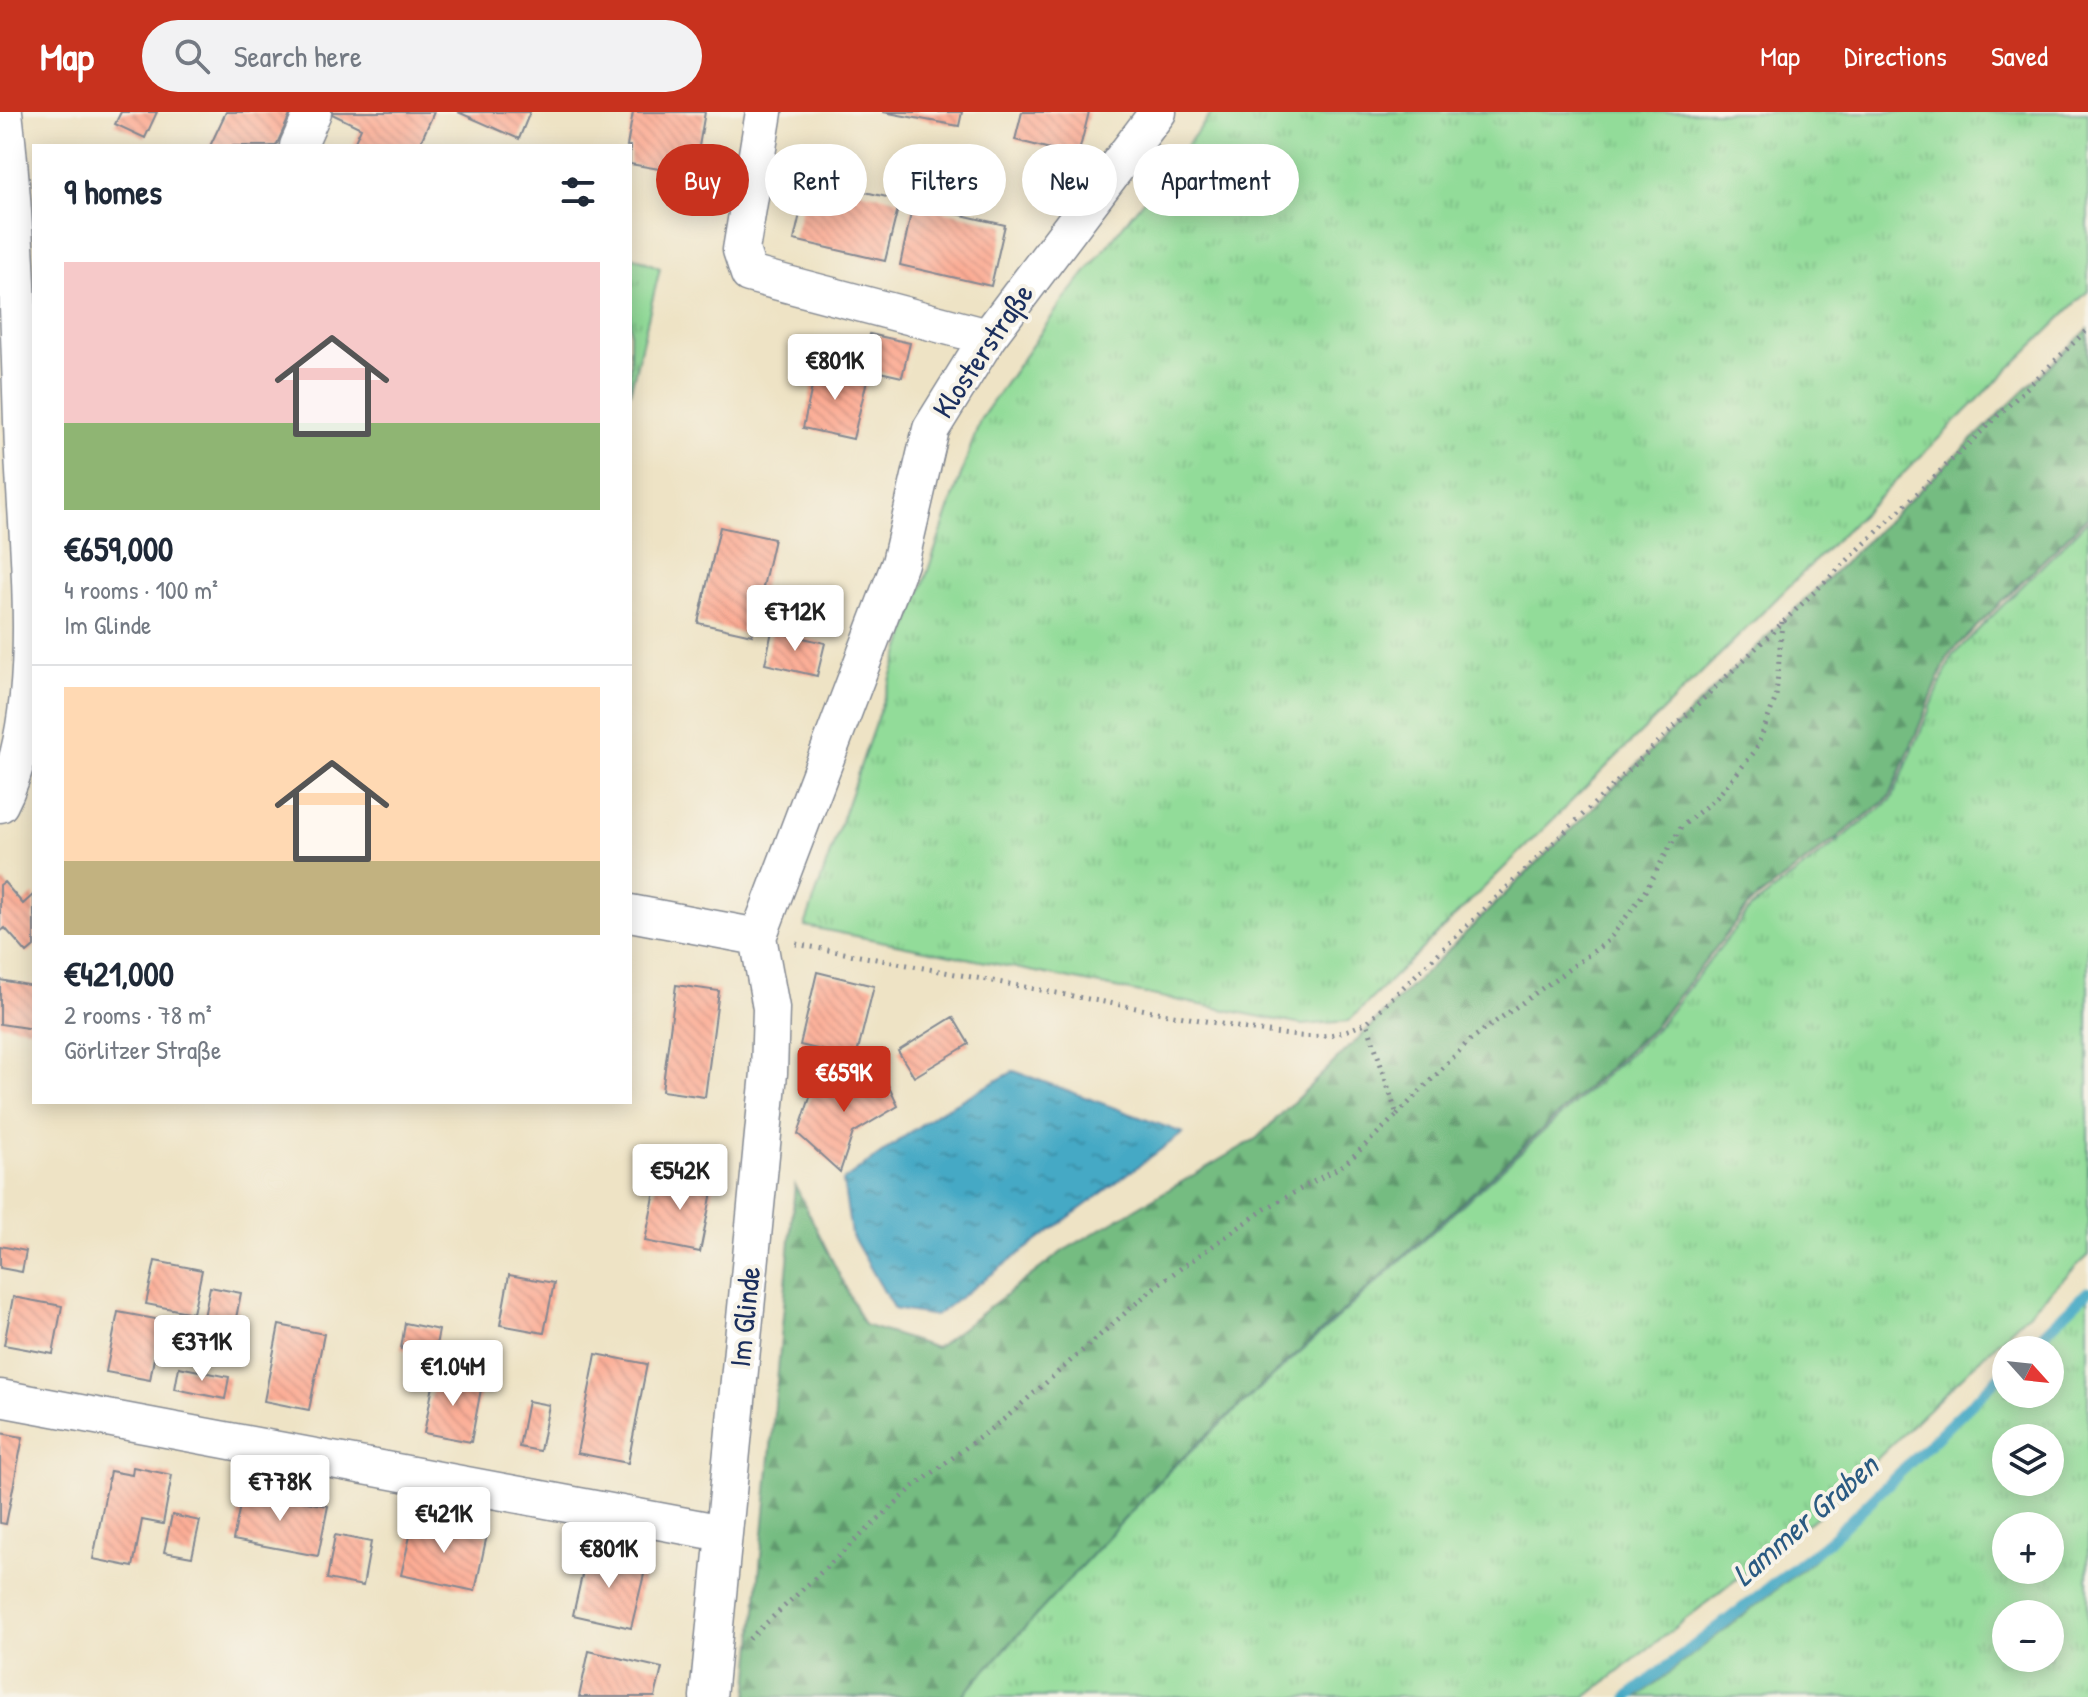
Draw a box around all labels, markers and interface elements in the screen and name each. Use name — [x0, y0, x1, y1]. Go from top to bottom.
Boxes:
search box — [142, 20, 702, 92]
text: Map — [40, 30, 94, 82]
icon: search — [170, 34, 214, 78]
text: Search here — [234, 36, 362, 76]
text: Map — [1760, 37, 1800, 75]
text: Directions — [1844, 37, 1947, 75]
text: Saved — [1991, 37, 2048, 75]
chip: Buy — [656, 144, 749, 216]
chip: Rent — [765, 144, 867, 216]
chip: Filters — [883, 144, 1006, 216]
chip: New — [1022, 144, 1117, 216]
chip: Apartment — [1133, 144, 1299, 216]
text: 9 homes — [64, 169, 162, 215]
icon: filters — [556, 170, 600, 214]
street label: Klosterstraße — [922, 275, 1042, 426]
icon: home — [260, 314, 404, 458]
pin: €801K — [779, 334, 891, 402]
text: €801K — [806, 342, 864, 377]
text: €659,000 — [64, 526, 173, 572]
text: 4 rooms · 100 m² — [64, 572, 218, 607]
pin: €712K — [739, 585, 851, 653]
text: €712K — [765, 593, 825, 628]
text: Im Glinde — [64, 607, 151, 642]
icon: home — [260, 739, 404, 883]
text: €421,000 — [64, 951, 174, 997]
text: 2 rooms · 78 m² — [64, 997, 212, 1032]
text: Görlitzer Straße — [64, 1032, 221, 1067]
pin: €659K — [788, 1046, 900, 1114]
text: €659K — [815, 1054, 873, 1089]
pin: €542K — [624, 1144, 736, 1212]
text: €542K — [650, 1152, 710, 1187]
street label: Im Glinde — [719, 1265, 769, 1369]
pin: €371K — [146, 1315, 258, 1383]
text: €371K — [172, 1323, 232, 1358]
north arrow — [1992, 1336, 2064, 1408]
map controls — [1992, 1336, 2064, 1672]
pin: €1.04M — [388, 1340, 518, 1408]
text: €1.04M — [421, 1348, 485, 1383]
button: layers — [1992, 1424, 2064, 1496]
water label: Lammer Graben — [1722, 1442, 1889, 1595]
pin: €778K — [224, 1455, 336, 1523]
text: €778K — [248, 1463, 312, 1498]
pin: €421K — [388, 1487, 500, 1555]
text: €421K — [415, 1495, 473, 1530]
button: + — [1992, 1512, 2064, 1584]
pin: €801K — [553, 1522, 665, 1590]
text: €801K — [580, 1530, 638, 1565]
button: − — [1992, 1600, 2064, 1672]

